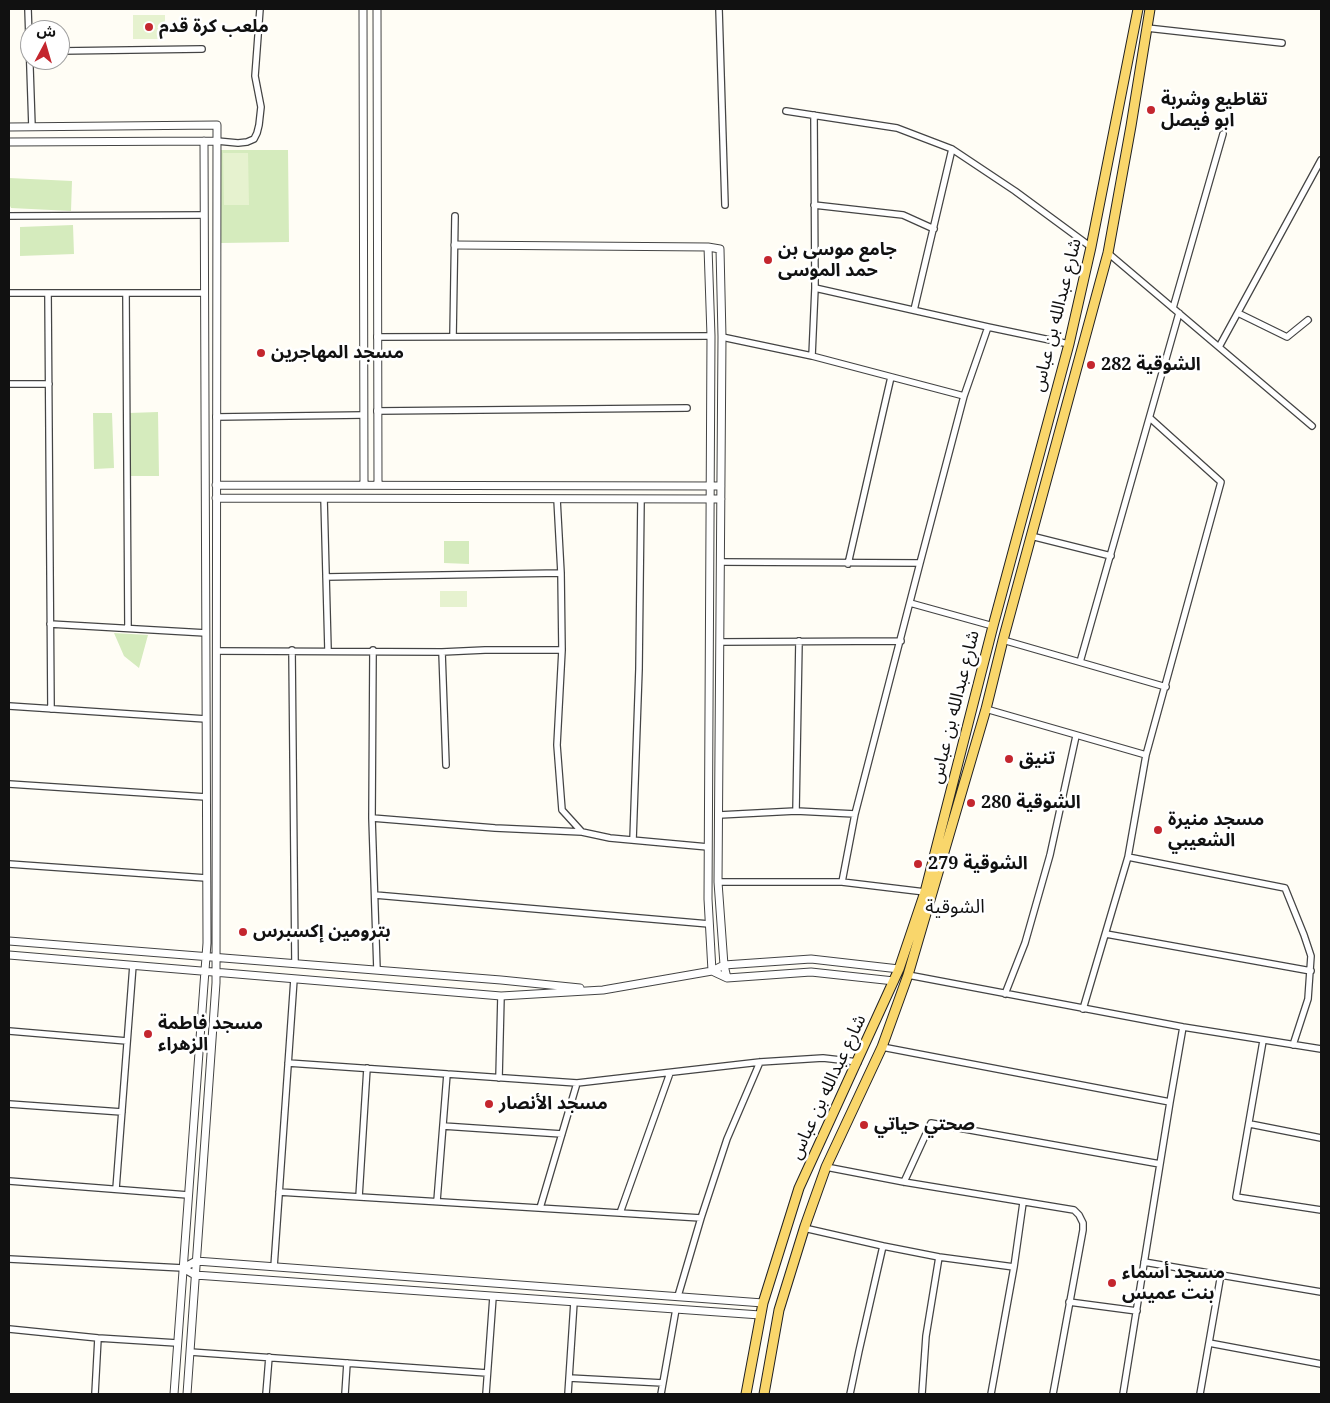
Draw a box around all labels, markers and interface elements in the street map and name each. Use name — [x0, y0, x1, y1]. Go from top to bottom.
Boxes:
place label: ملعب كرة قدم — [159, 16, 269, 38]
north arrow — [20, 20, 70, 70]
text: ش — [36, 20, 57, 41]
marker: ملعب كرة قدم — [143, 21, 155, 33]
place label: تقاطيع وشربة ابو فيصل — [1161, 89, 1268, 132]
marker: تقاطيع وشربة ابو فيصل — [1145, 104, 1157, 116]
street label: شارع عبدالله بن عباس — [1027, 236, 1087, 394]
place label: جامع موسى بن حمد الموسى — [778, 239, 897, 282]
marker: جامع موسى بن حمد الموسى — [762, 254, 774, 266]
place label: مسجد المهاجرين — [271, 342, 404, 364]
marker: مسجد المهاجرين — [255, 347, 267, 359]
place label: الشوقية 282 — [1101, 354, 1201, 376]
marker: الشوقية 282 — [1085, 359, 1097, 371]
street label: شارع عبدالله بن عباس — [925, 628, 985, 786]
place label: تنيق — [1019, 748, 1055, 770]
marker: تنيق — [1003, 753, 1015, 765]
place label: الشوقية 280 — [981, 792, 1081, 814]
marker: الشوقية 280 — [965, 797, 977, 809]
place label: مسجد منيرة الشعيبي — [1168, 809, 1264, 852]
marker: مسجد منيرة الشعيبي — [1152, 824, 1164, 836]
place label: الشوقية 279 — [928, 853, 1028, 875]
marker: الشوقية 279 — [912, 858, 924, 870]
district label: الشوقية — [925, 897, 985, 919]
place label: بترومين إكسبرس — [253, 921, 391, 943]
marker: بترومين إكسبرس — [237, 926, 249, 938]
street label: شارع عبدالله بن عباس — [785, 1011, 871, 1163]
place label: مسجد فاطمة الزهراء — [158, 1013, 263, 1056]
marker: مسجد فاطمة الزهراء — [142, 1028, 154, 1040]
place label: مسجد الأنصار — [499, 1093, 608, 1115]
marker: مسجد الأنصار — [483, 1098, 495, 1110]
place label: صحتي حياتي — [874, 1114, 975, 1136]
marker: صحتي حياتي — [858, 1119, 870, 1131]
place label: مسجد أسماء بنت عميس — [1122, 1262, 1225, 1304]
marker: مسجد أسماء بنت عميس — [1106, 1277, 1118, 1289]

